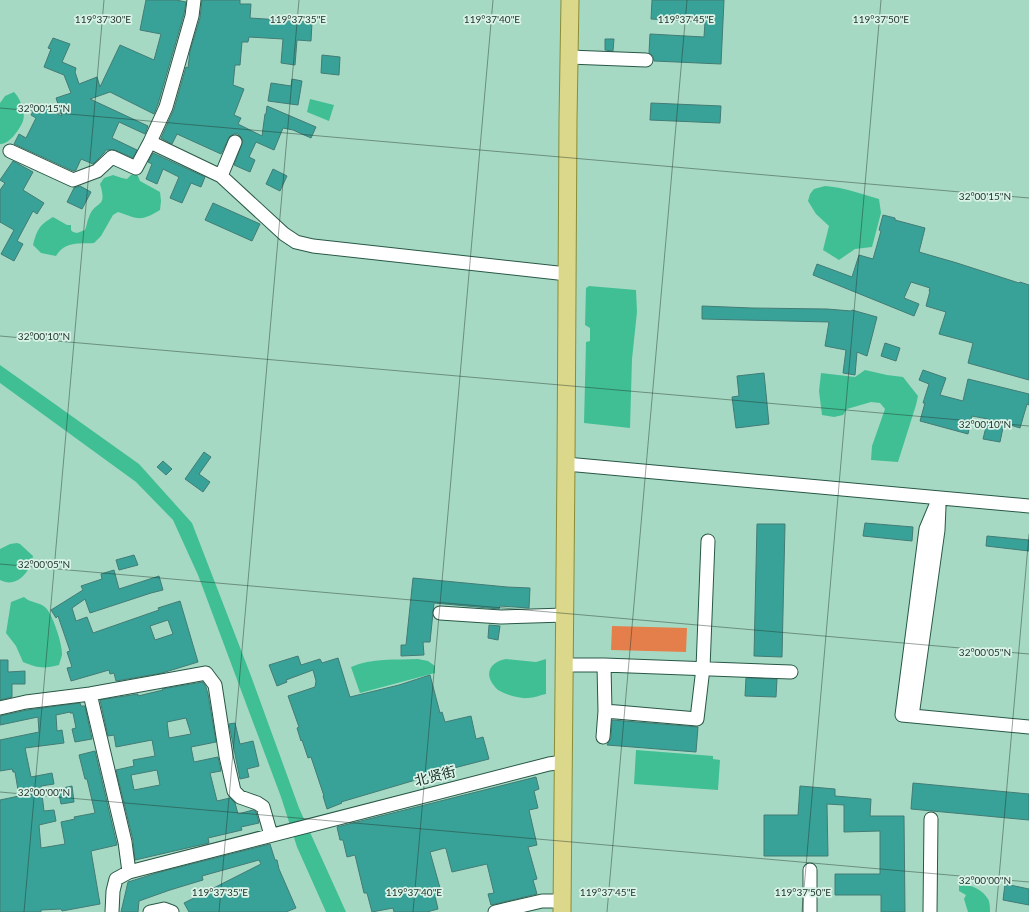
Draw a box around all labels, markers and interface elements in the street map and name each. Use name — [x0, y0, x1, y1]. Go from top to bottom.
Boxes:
text: 119°37'30"E — [75, 13, 131, 25]
text: 119°37'35"E — [270, 13, 326, 25]
text: 119°37'40"E — [464, 13, 520, 25]
text: 119°37'45"E — [658, 13, 714, 25]
text: 119°37'50"E — [853, 13, 909, 25]
text: 32°00'15"N — [18, 102, 70, 114]
text: 32°00'15"N — [959, 190, 1011, 202]
text: 32°00'10"N — [18, 330, 70, 342]
text: 32°00'10"N — [959, 418, 1011, 430]
text: 32°00'05"N — [18, 558, 70, 570]
text: 32°00'05"N — [959, 646, 1011, 658]
street label: 北贤街 — [412, 762, 457, 789]
text: 32°00'00"N — [18, 786, 70, 798]
text: 32°00'00"N — [959, 874, 1011, 886]
text: 119°37'35"E — [192, 886, 248, 898]
text: 119°37'40"E — [386, 886, 442, 898]
text: 119°37'45"E — [580, 886, 636, 898]
text: 119°37'50"E — [775, 886, 831, 898]

